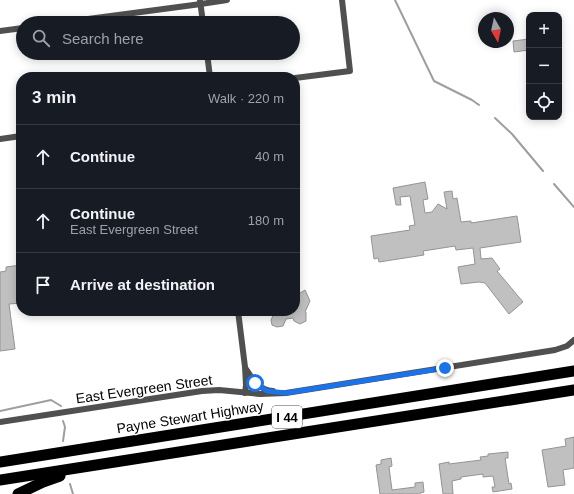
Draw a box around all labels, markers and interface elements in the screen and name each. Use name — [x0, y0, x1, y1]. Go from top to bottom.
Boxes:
north arrow — [478, 12, 514, 48]
map controls — [526, 12, 562, 120]
button: + — [526, 12, 562, 48]
search box — [16, 16, 300, 60]
icon: search — [30, 27, 52, 49]
text: Search here — [62, 30, 144, 47]
button: − — [526, 48, 562, 84]
button: locate — [526, 84, 562, 120]
text: 3 min — [32, 88, 76, 107]
text: Walk · 220 m — [208, 91, 284, 106]
icon: ahead — [32, 146, 54, 168]
text: Continue — [70, 148, 135, 165]
text: 40 m — [255, 149, 284, 164]
text: Continue — [70, 205, 135, 222]
icon: ahead — [32, 210, 54, 232]
text: 180 m — [248, 213, 284, 228]
text: East Evergreen Street — [70, 222, 198, 237]
icon: arrive — [32, 274, 54, 296]
text: Arrive at destination — [70, 276, 215, 293]
route end — [436, 359, 454, 377]
street label: East Evergreen Street — [75, 371, 213, 407]
route start — [246, 374, 264, 392]
street label: Payne Stewart Highway — [115, 397, 265, 437]
road number: I 44 — [272, 406, 302, 428]

